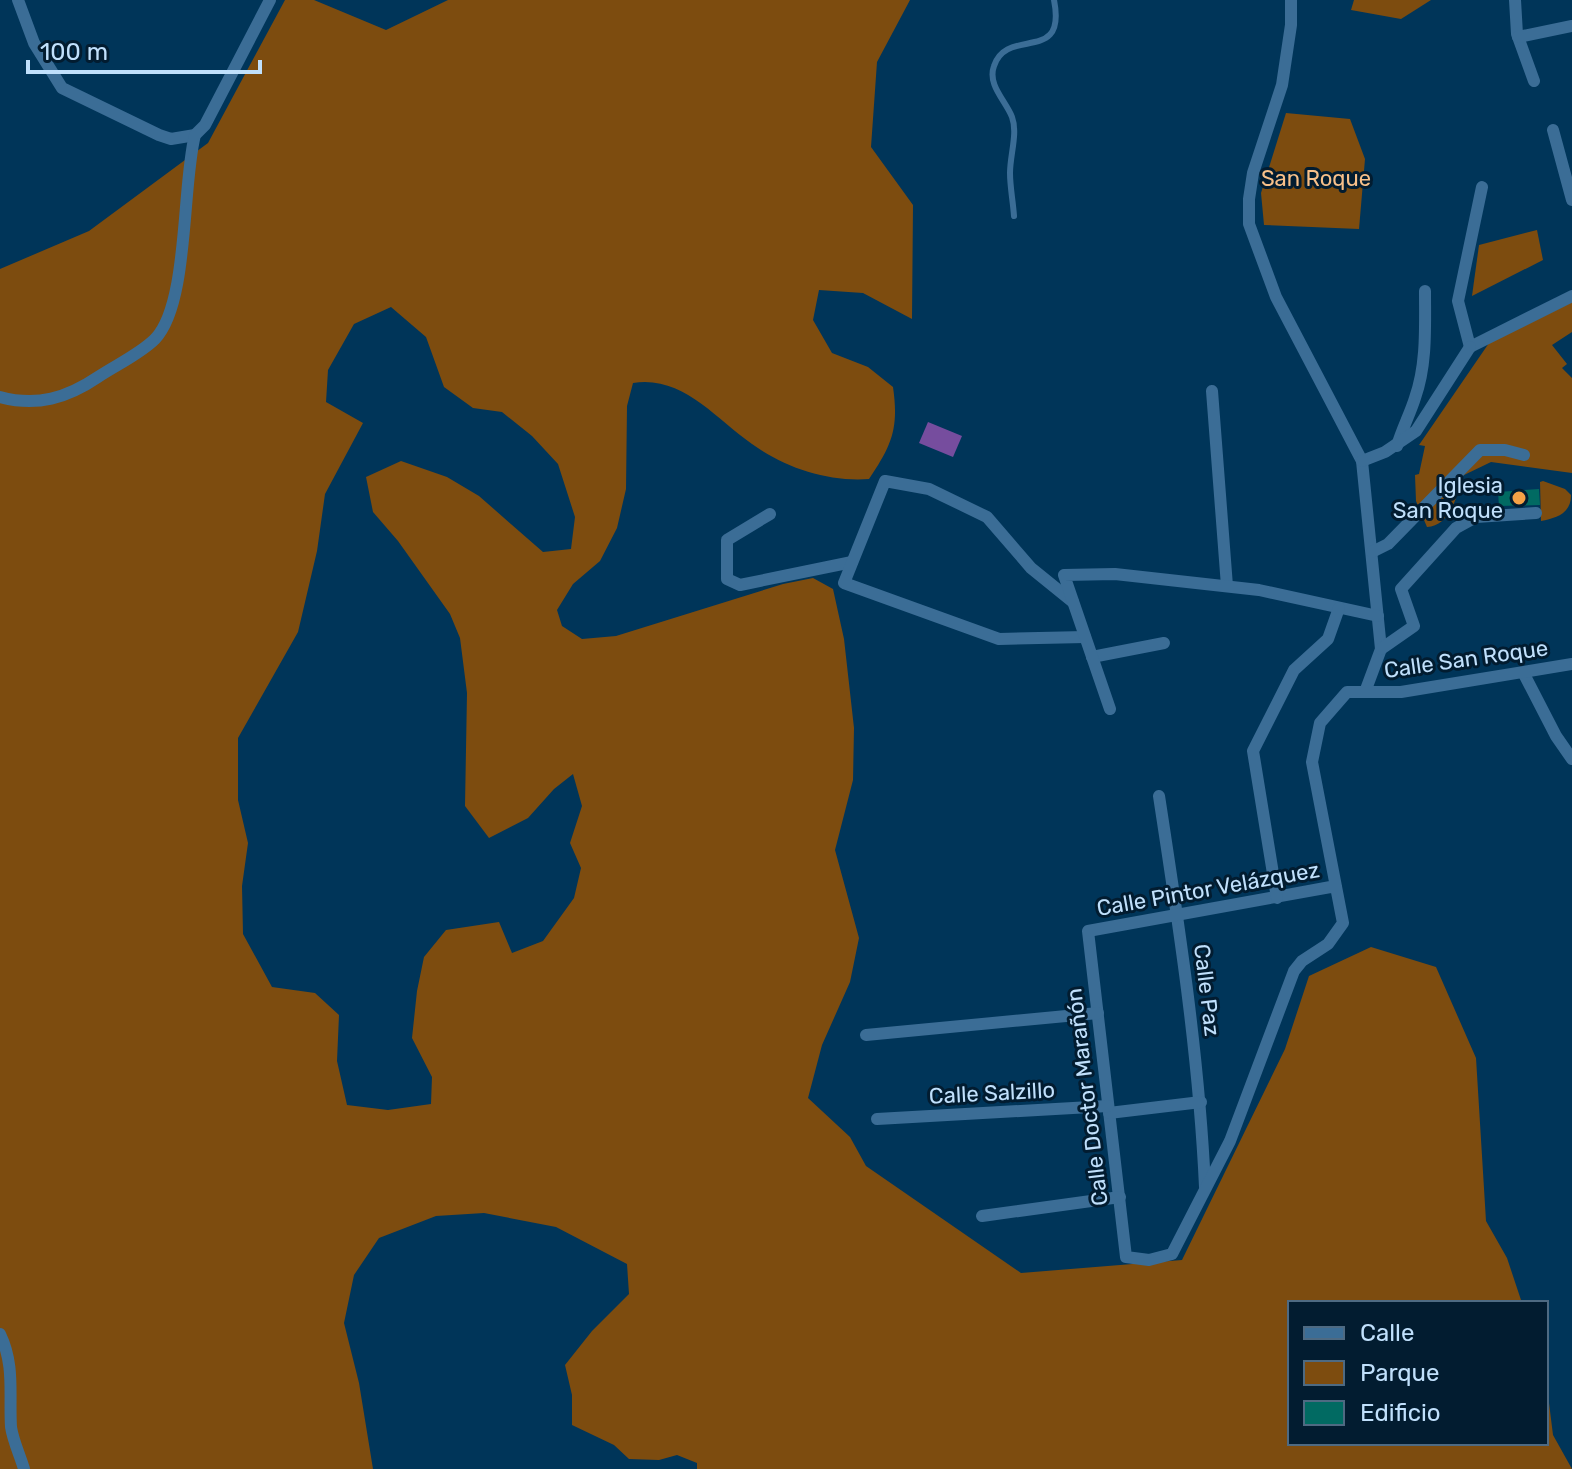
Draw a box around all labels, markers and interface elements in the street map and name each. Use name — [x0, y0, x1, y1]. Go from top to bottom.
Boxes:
scale bar — [28, 24, 260, 74]
text: 100 m — [40, 38, 108, 66]
park label: San Roque — [1261, 165, 1371, 192]
place label: Iglesia San Roque — [1393, 472, 1503, 524]
marker: Iglesia San Roque — [1510, 489, 1528, 507]
street label: Calle San Roque — [1382, 634, 1550, 684]
street label: Calle Pintor Velázquez — [1095, 856, 1321, 922]
street label: Calle Paz — [1188, 942, 1226, 1038]
street label: Calle Doctor Marañón — [1060, 987, 1114, 1207]
street label: Calle Salzillo — [928, 1076, 1056, 1110]
legend — [1288, 1301, 1548, 1445]
text: Calle — [1360, 1319, 1414, 1347]
text: Parque — [1360, 1359, 1439, 1387]
text: Edificio — [1360, 1399, 1441, 1427]

